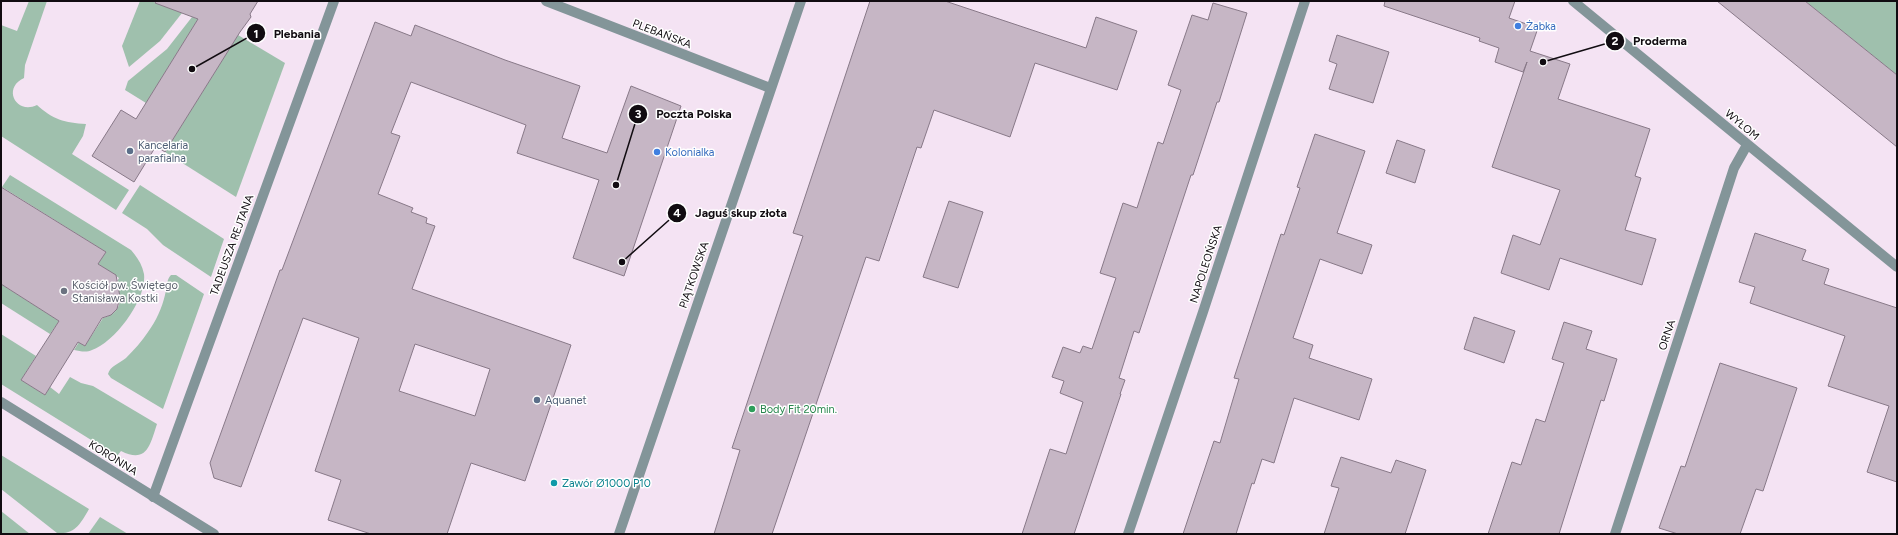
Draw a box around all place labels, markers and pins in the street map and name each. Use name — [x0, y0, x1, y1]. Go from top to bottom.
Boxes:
place label: Żabka — [1526, 20, 1556, 33]
callout: Plebania — [246, 21, 328, 45]
marker: Żabka — [1513, 21, 1523, 31]
callout: Proderma — [1605, 29, 1695, 53]
callout: Poczta Polska — [628, 102, 740, 126]
place label: Kancelaria parafialna — [138, 139, 188, 165]
marker: Kancelaria parafialna — [125, 146, 135, 156]
place label: Kolonialka — [665, 146, 714, 159]
marker: Kolonialka — [652, 147, 662, 157]
callout: Jaguś skup złota — [667, 201, 795, 225]
place label: Kościół pw. Świętego Stanisława Kostki — [72, 278, 178, 305]
marker: Kościół pw. Świętego Stanisława Kostki — [59, 286, 69, 296]
place label: Aquanet — [545, 394, 587, 407]
marker: Aquanet — [532, 395, 542, 405]
place label: Body Fit 20min. — [760, 403, 837, 416]
marker: Body Fit 20min. — [747, 404, 757, 414]
place label: Zawór Ø1000 P10 — [562, 477, 651, 490]
marker: Zawór Ø1000 P10 — [549, 478, 559, 488]

